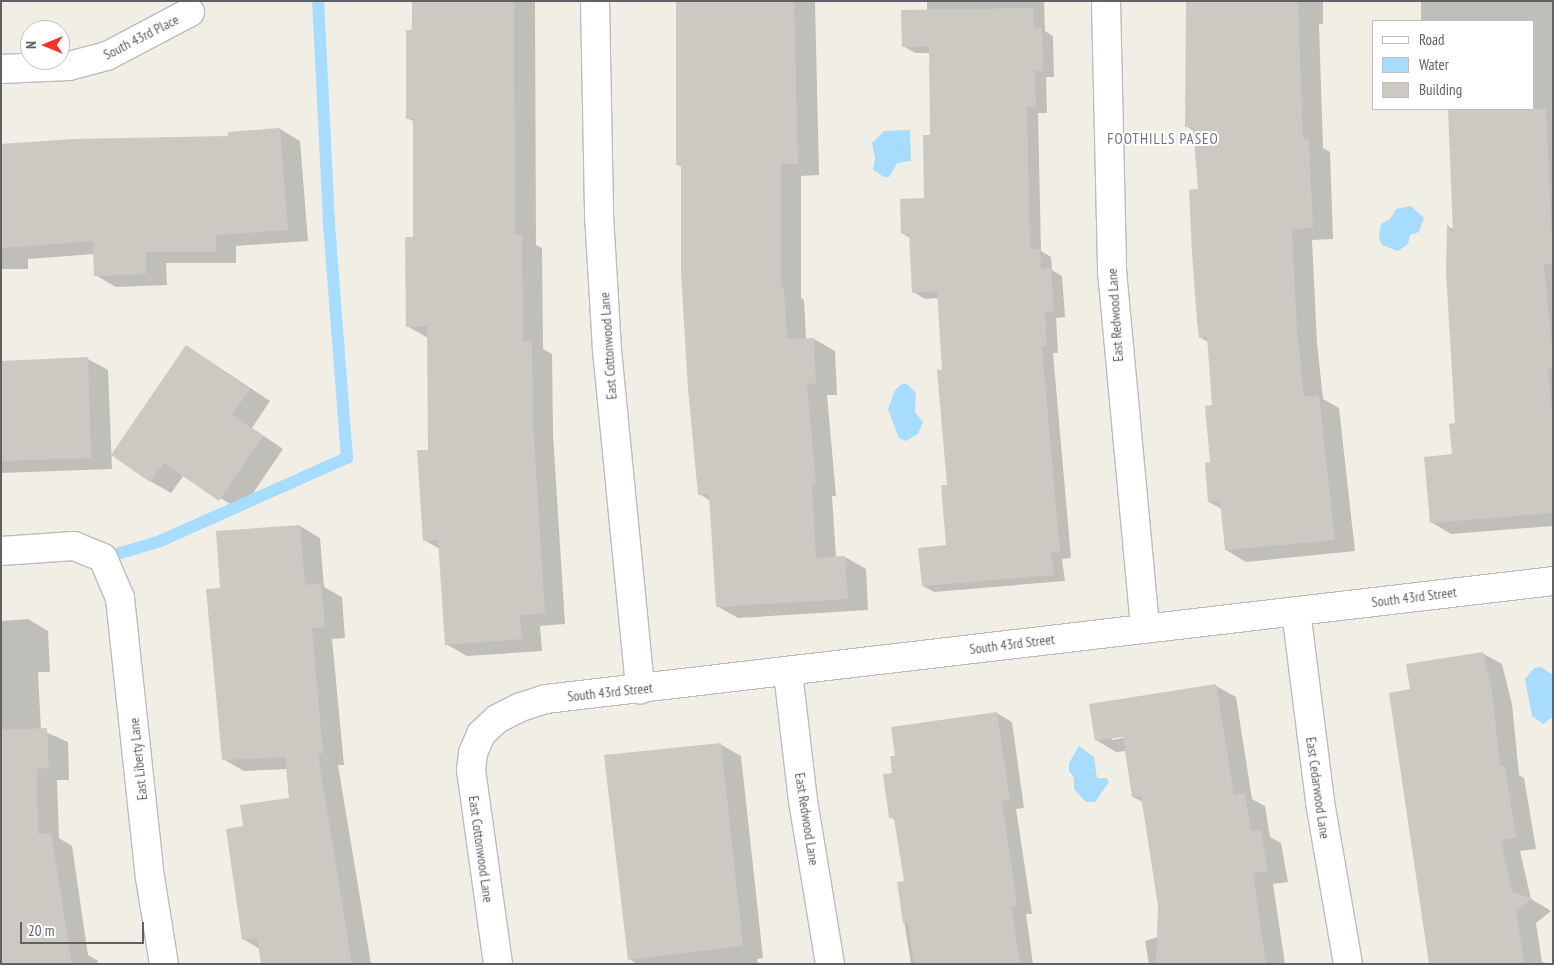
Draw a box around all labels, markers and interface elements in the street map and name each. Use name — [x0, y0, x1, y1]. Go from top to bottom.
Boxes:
street label: South 43rd Place — [101, 11, 181, 63]
north arrow — [20, 20, 70, 70]
legend — [1372, 20, 1534, 110]
text: Road — [1419, 30, 1445, 49]
text: N — [22, 41, 40, 49]
text: Water — [1419, 55, 1449, 74]
text: Building — [1419, 80, 1462, 99]
district label: FOOTHILLS PASEO — [1105, 130, 1221, 148]
street label: East Redwood Lane — [1103, 268, 1127, 362]
street label: East Cottonwood Lane — [596, 292, 620, 400]
street label: South 43rd Street — [1371, 583, 1457, 611]
street label: South 43rd Street — [969, 630, 1055, 658]
street label: South 43rd Street — [567, 679, 653, 705]
street label: East Liberty Lane — [125, 717, 151, 801]
street label: East Cedarwood Lane — [1303, 736, 1333, 840]
street label: East Redwood Lane — [791, 771, 823, 867]
street label: East Cottonwood Lane — [465, 795, 497, 903]
scale bar — [22, 912, 146, 944]
text: 20 m — [28, 921, 54, 940]

